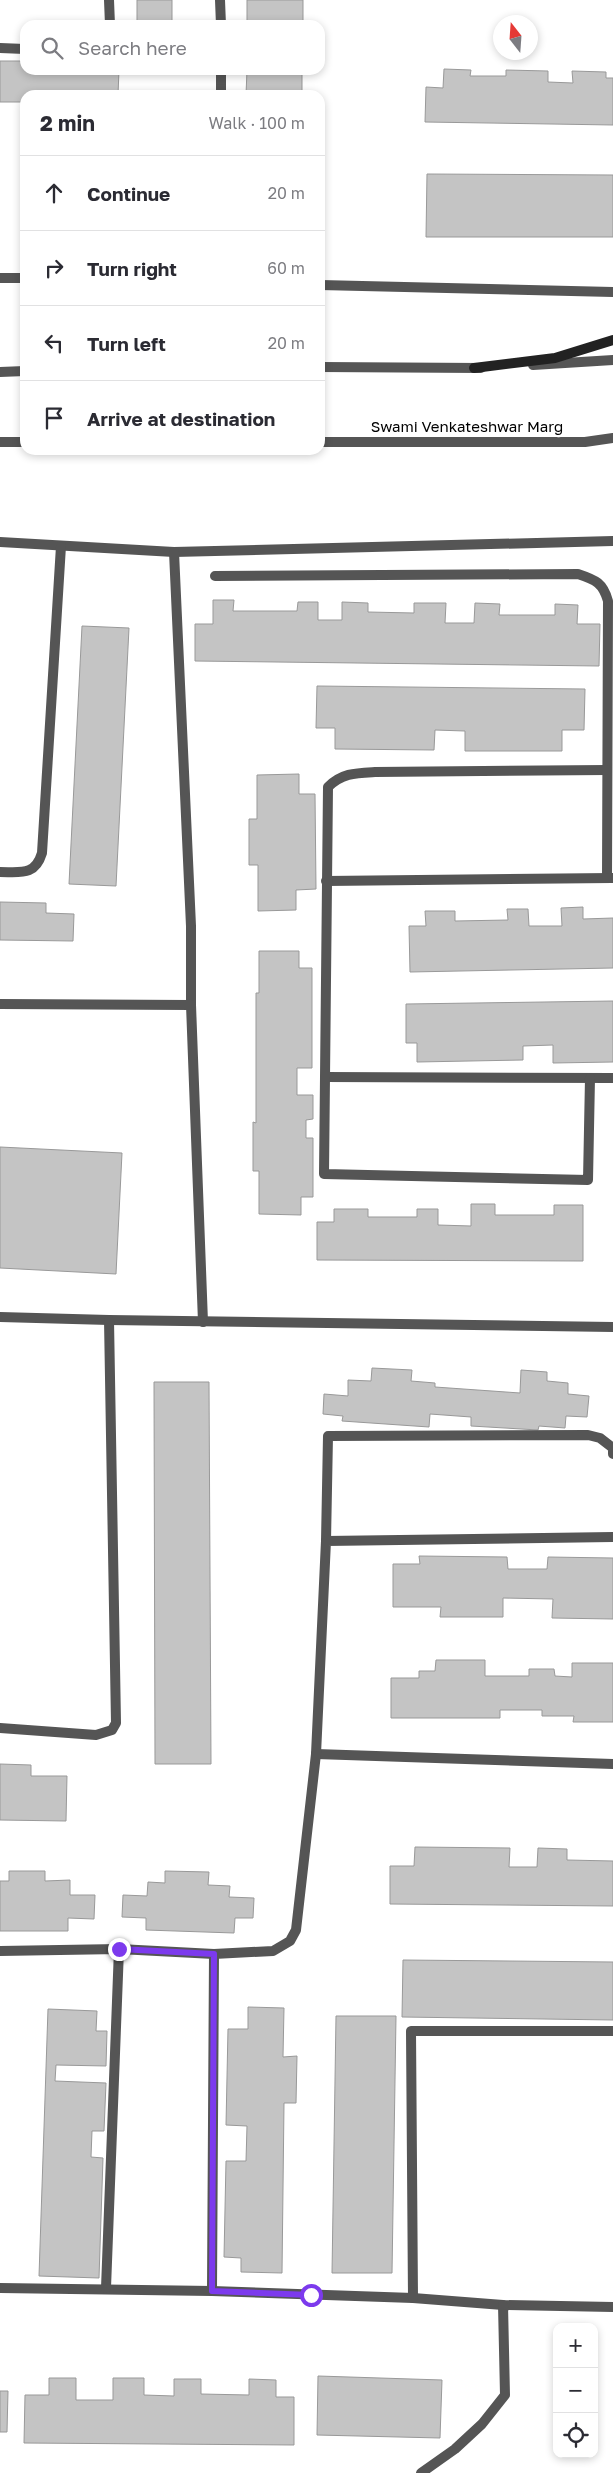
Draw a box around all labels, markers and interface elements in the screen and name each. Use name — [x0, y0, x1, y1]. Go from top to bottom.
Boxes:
north arrow — [493, 15, 538, 60]
search box — [20, 20, 325, 75]
icon: search — [38, 34, 66, 62]
text: Search here — [78, 36, 187, 59]
text: 2 min — [40, 110, 95, 136]
text: Walk · 100 m — [209, 113, 305, 133]
icon: ahead — [40, 179, 68, 207]
text: Continue — [87, 182, 170, 205]
text: 20 m — [268, 183, 305, 203]
icon: right — [40, 254, 68, 282]
text: Turn right — [87, 257, 177, 280]
text: 60 m — [267, 258, 305, 278]
icon: left — [40, 329, 68, 357]
text: Turn left — [87, 332, 166, 355]
text: 20 m — [268, 333, 305, 353]
icon: arrive — [40, 404, 68, 432]
text: Arrive at destination — [87, 407, 275, 430]
street label: Swami Venkateshwar Marg — [371, 417, 563, 435]
route end — [108, 1938, 131, 1961]
route start — [300, 2284, 323, 2307]
map controls — [553, 2323, 598, 2458]
button: + — [553, 2323, 598, 2368]
button: − — [553, 2368, 598, 2413]
button: locate — [553, 2413, 598, 2458]

